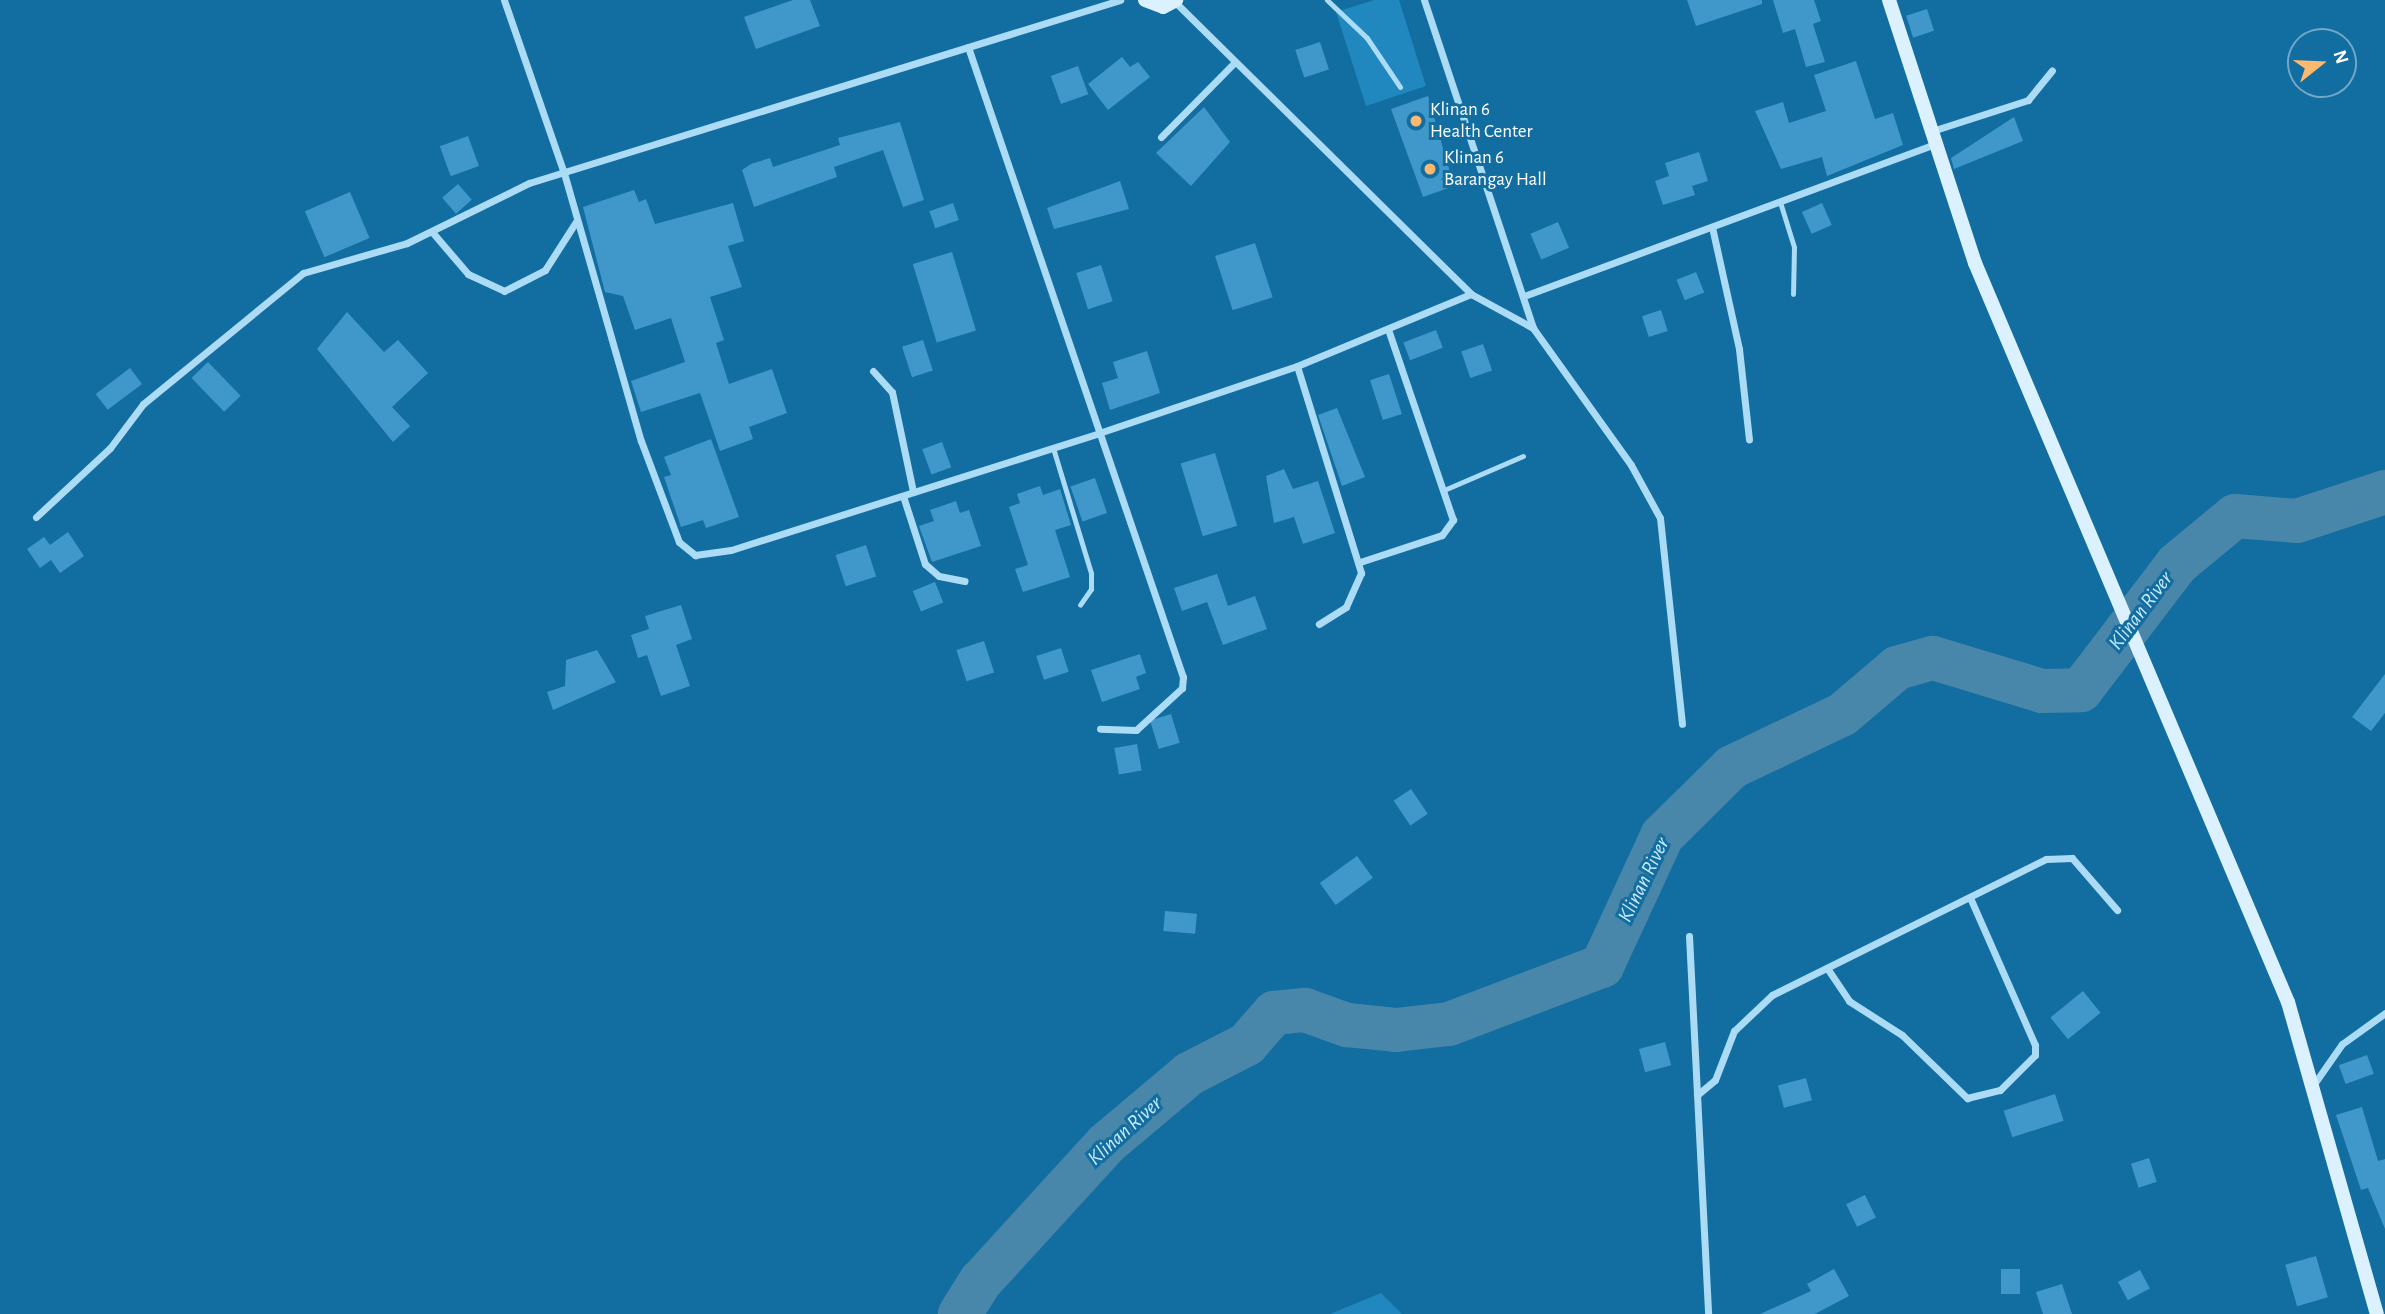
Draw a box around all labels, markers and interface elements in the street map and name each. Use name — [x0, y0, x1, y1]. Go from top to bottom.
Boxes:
north arrow — [2287, 28, 2357, 98]
text: N — [2329, 48, 2352, 66]
place label: Klinan 6 Health Center — [1430, 99, 1533, 143]
marker: Klinan 6 Health Center — [1408, 113, 1424, 129]
place label: Klinan 6 Barangay Hall — [1444, 147, 1547, 191]
marker: Klinan 6 Barangay Hall — [1422, 161, 1438, 177]
water label: Klinan River — [2103, 567, 2179, 655]
water label: Klinan River — [1613, 833, 1675, 927]
water label: Klinan River — [1083, 1091, 1167, 1171]

